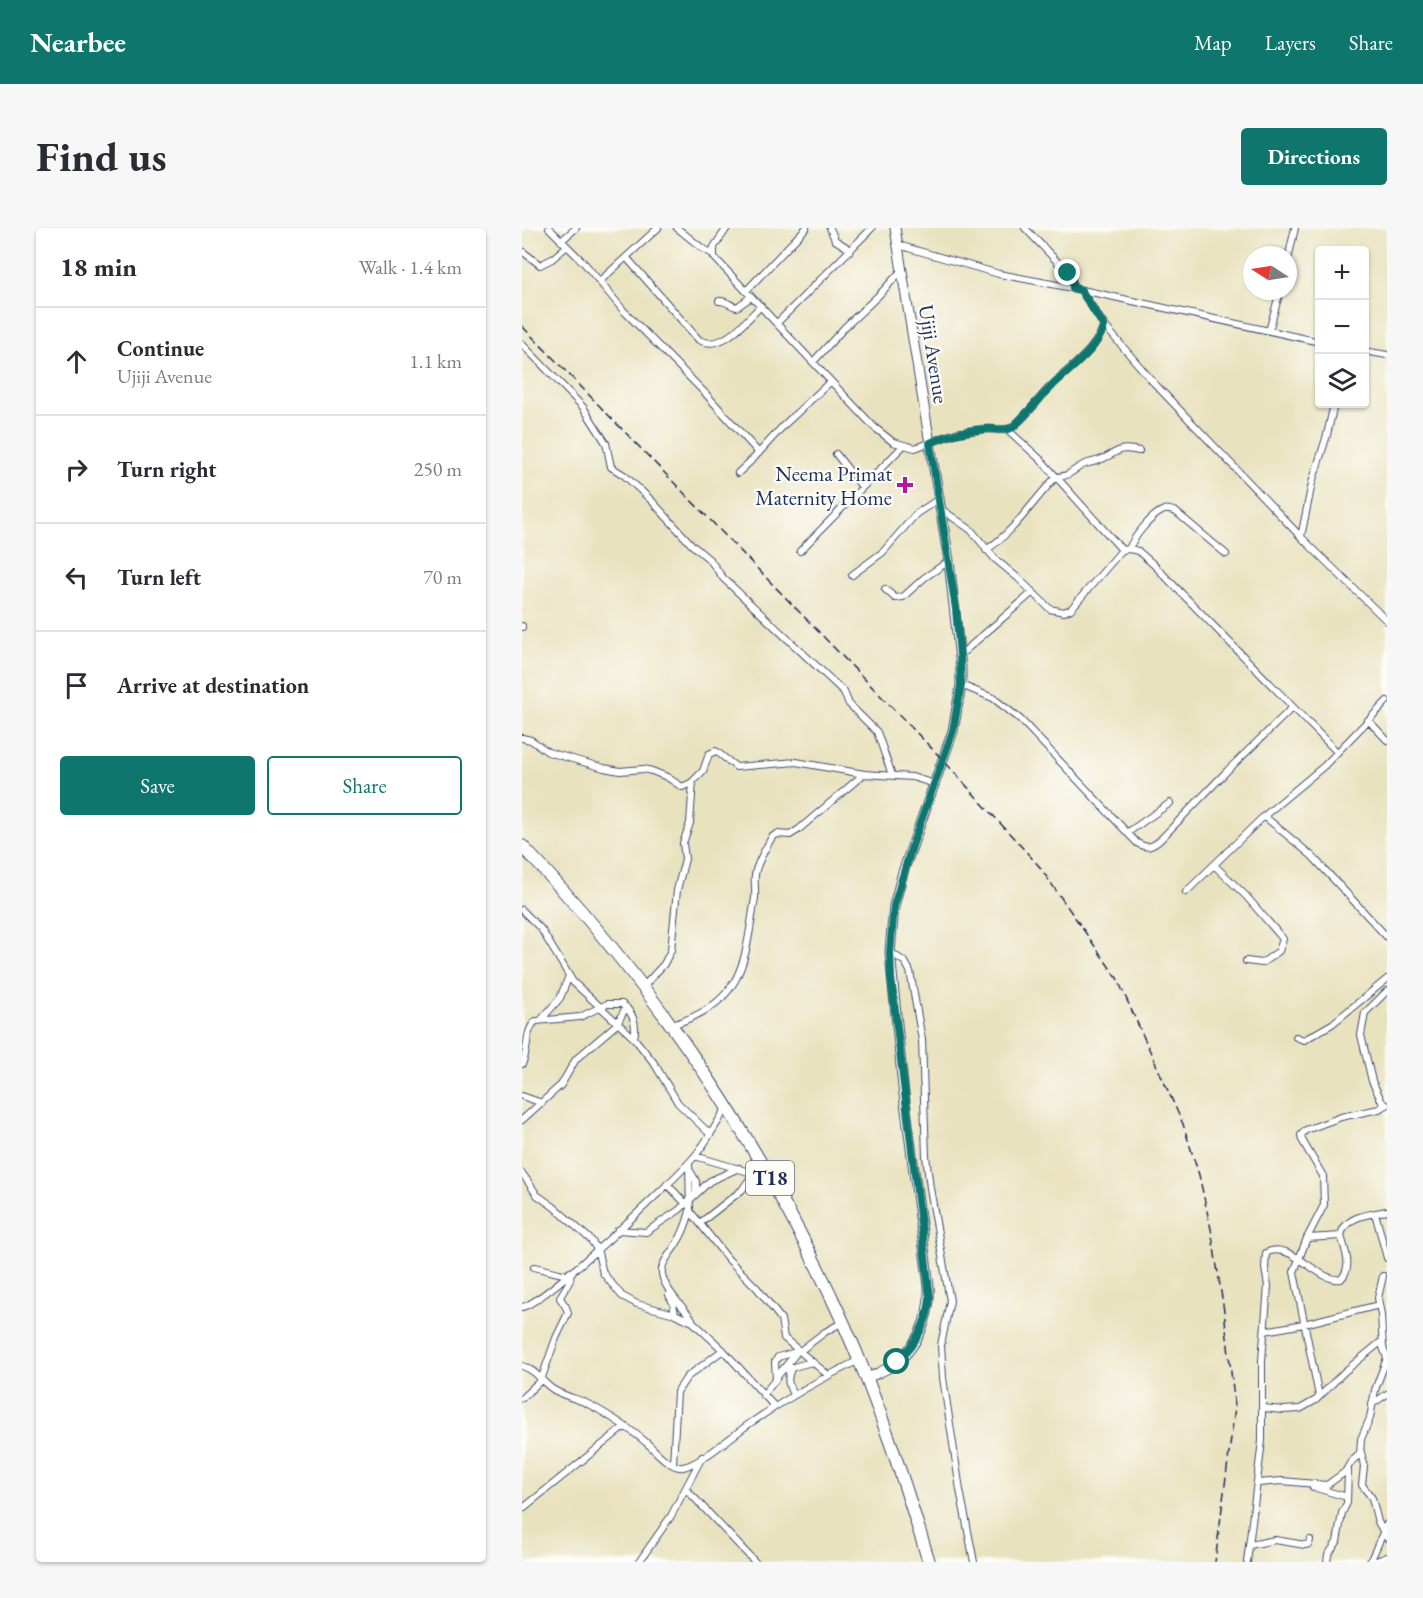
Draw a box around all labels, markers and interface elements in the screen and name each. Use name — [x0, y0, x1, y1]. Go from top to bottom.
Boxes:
text: Nearbee — [30, 24, 126, 60]
text: Map — [1194, 29, 1232, 56]
text: Layers — [1265, 29, 1316, 56]
text: Share — [1349, 29, 1393, 56]
button: Directions — [1241, 128, 1387, 185]
text: Find us — [36, 129, 167, 184]
north arrow — [1243, 246, 1297, 300]
map controls — [1315, 246, 1369, 408]
button: + — [1315, 246, 1369, 300]
text: 18 min — [60, 250, 137, 284]
text: Walk · 1.4 km — [359, 254, 462, 280]
route end — [1054, 259, 1080, 285]
button: − — [1315, 300, 1369, 354]
street label: Ujiji Avenue — [913, 303, 955, 405]
text: Continue — [117, 334, 204, 363]
icon: ahead — [60, 345, 93, 378]
text: 1.1 km — [409, 348, 462, 374]
button: layers — [1315, 354, 1369, 408]
text: Ujiji Avenue — [117, 363, 212, 389]
icon: right — [60, 453, 93, 486]
text: Turn right — [117, 455, 216, 484]
text: 250 m — [414, 456, 462, 482]
place label: Neema Primat Maternity Home — [755, 460, 892, 511]
marker: Neema Primat Maternity Home — [896, 476, 914, 494]
icon: left — [60, 561, 93, 594]
text: Turn left — [117, 563, 201, 592]
text: 70 m — [423, 564, 462, 590]
icon: arrive — [60, 669, 93, 702]
text: Arrive at destination — [117, 671, 309, 700]
button: Save — [60, 756, 255, 815]
button: Share — [267, 756, 462, 815]
road number: T18 — [746, 1161, 794, 1195]
route start — [883, 1348, 909, 1374]

